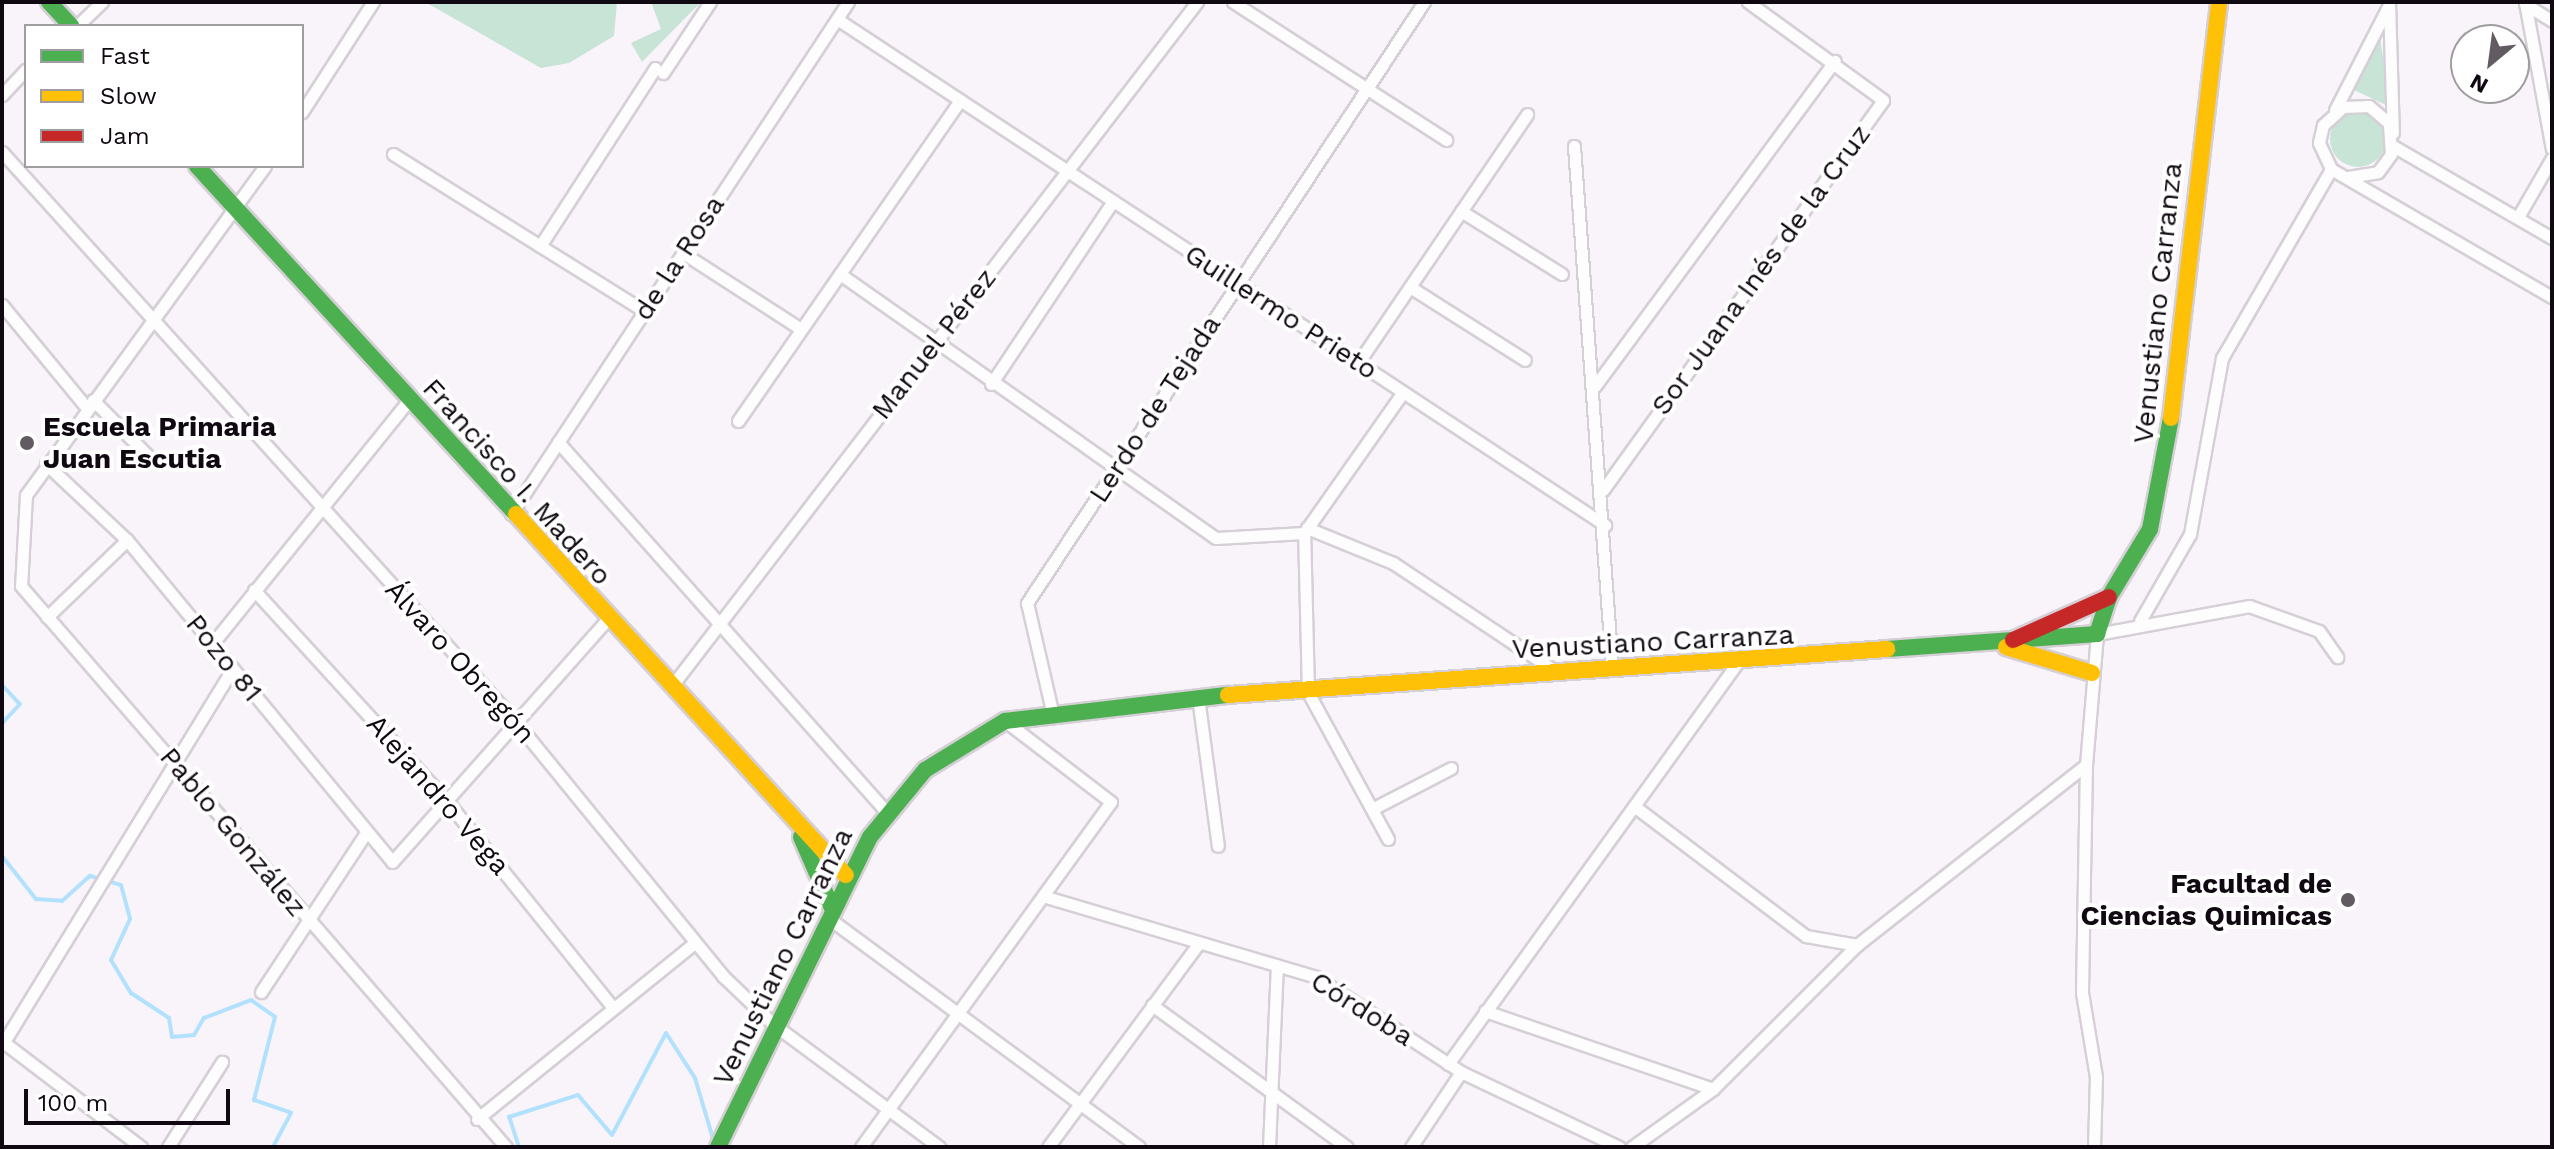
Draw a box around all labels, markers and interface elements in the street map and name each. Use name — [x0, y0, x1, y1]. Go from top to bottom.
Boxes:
legend — [24, 24, 304, 168]
north arrow — [2450, 24, 2530, 104]
text: Fast — [100, 42, 150, 70]
text: N — [2466, 69, 2492, 99]
text: Slow — [100, 82, 157, 110]
street label: Sor Juana Inés de la Cruz — [1644, 117, 1878, 423]
text: Jam — [100, 122, 150, 150]
street label: Venustiano Carranza — [2127, 161, 2189, 445]
street label: de la Rosa — [626, 189, 732, 327]
street label: Guillermo Prieto — [1178, 237, 1384, 387]
street label: Manuel Pérez — [864, 261, 1004, 427]
street label: Lerdo de Tejada — [1082, 309, 1228, 509]
street label: Francisco I. Madero — [415, 372, 619, 592]
place label: Escuela Primaria Juan Escutia — [43, 410, 276, 476]
marker: Escuela Primaria Juan Escutia — [18, 434, 36, 452]
street label: Álvaro Obregón — [378, 573, 542, 751]
street label: Pozo 81 — [179, 608, 269, 708]
street label: Venustiano Carranza — [1511, 618, 1795, 666]
street label: Alejandro Vega — [359, 708, 517, 882]
street label: Pablo González — [153, 741, 313, 923]
street label: Venustiano Carranza — [706, 823, 860, 1091]
place label: Facultad de Ciencias Quimicas — [2080, 867, 2332, 933]
marker: Facultad de Ciencias Quimicas — [2339, 891, 2357, 909]
street label: Córdoba — [1304, 964, 1420, 1054]
scale bar — [28, 1073, 234, 1123]
text: 100 m — [38, 1089, 108, 1117]

